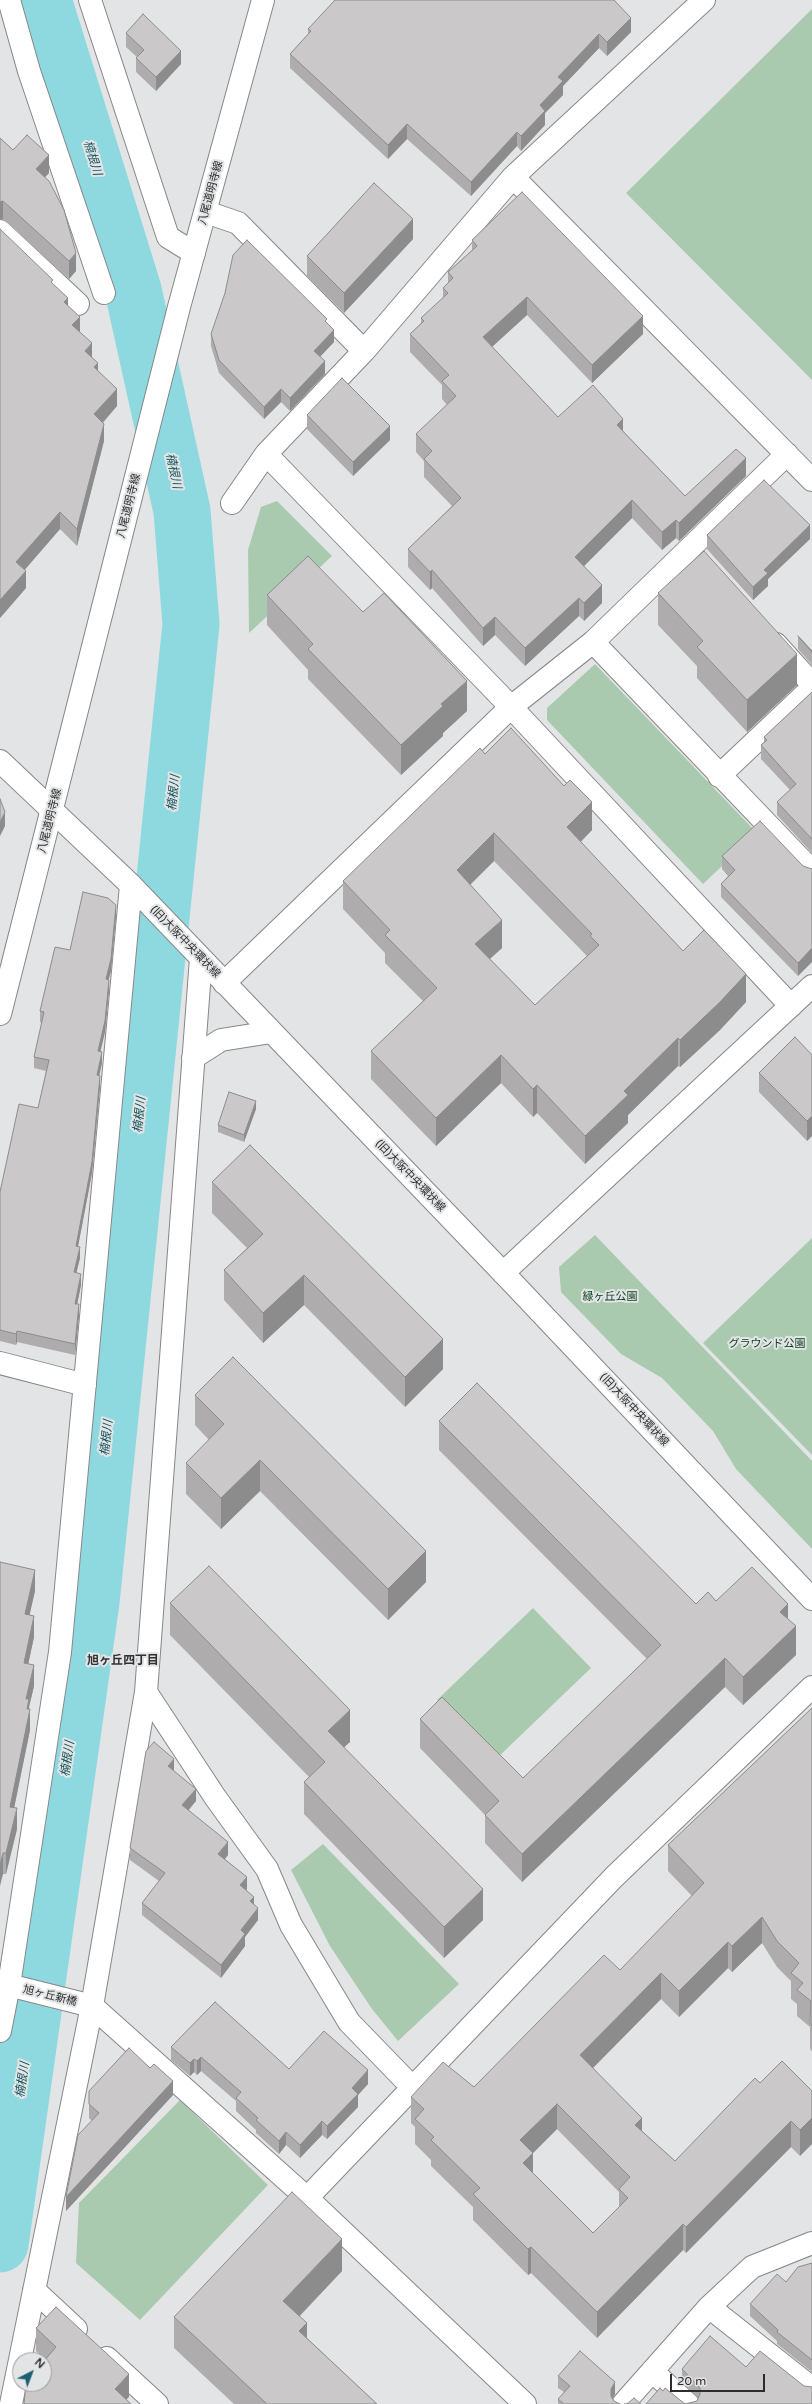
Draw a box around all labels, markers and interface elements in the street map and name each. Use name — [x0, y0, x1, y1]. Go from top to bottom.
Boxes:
water label: 楠根川 — [80, 139, 104, 177]
street label: 八尾道明寺線 — [196, 159, 226, 227]
water label: 楠根川 — [162, 452, 184, 490]
street label: 八尾道明寺線 — [115, 472, 143, 540]
water label: 楠根川 — [165, 774, 183, 812]
street label: 八尾道明寺線 — [36, 787, 64, 855]
street label: (旧)大阪中央環状線 — [147, 903, 223, 981]
water label: 楠根川 — [131, 1096, 149, 1134]
street label: (旧)大阪中央環状線 — [372, 1137, 448, 1215]
park label: 緑ヶ丘公園 — [583, 1290, 637, 1304]
park label: グラウンド公園 — [729, 1337, 805, 1351]
street label: (旧)大阪中央環状線 — [597, 1371, 671, 1449]
water label: 楠根川 — [98, 1419, 116, 1457]
district label: 旭ヶ丘四丁目 — [87, 1654, 159, 1668]
water label: 楠根川 — [58, 1740, 78, 1778]
street label: 旭ヶ丘新橋 — [22, 1983, 78, 2009]
water label: 楠根川 — [13, 2061, 33, 2099]
north arrow — [12, 2352, 52, 2392]
text: N — [32, 2356, 47, 2371]
scale bar — [672, 2366, 767, 2392]
text: 20 m — [677, 2374, 706, 2388]

